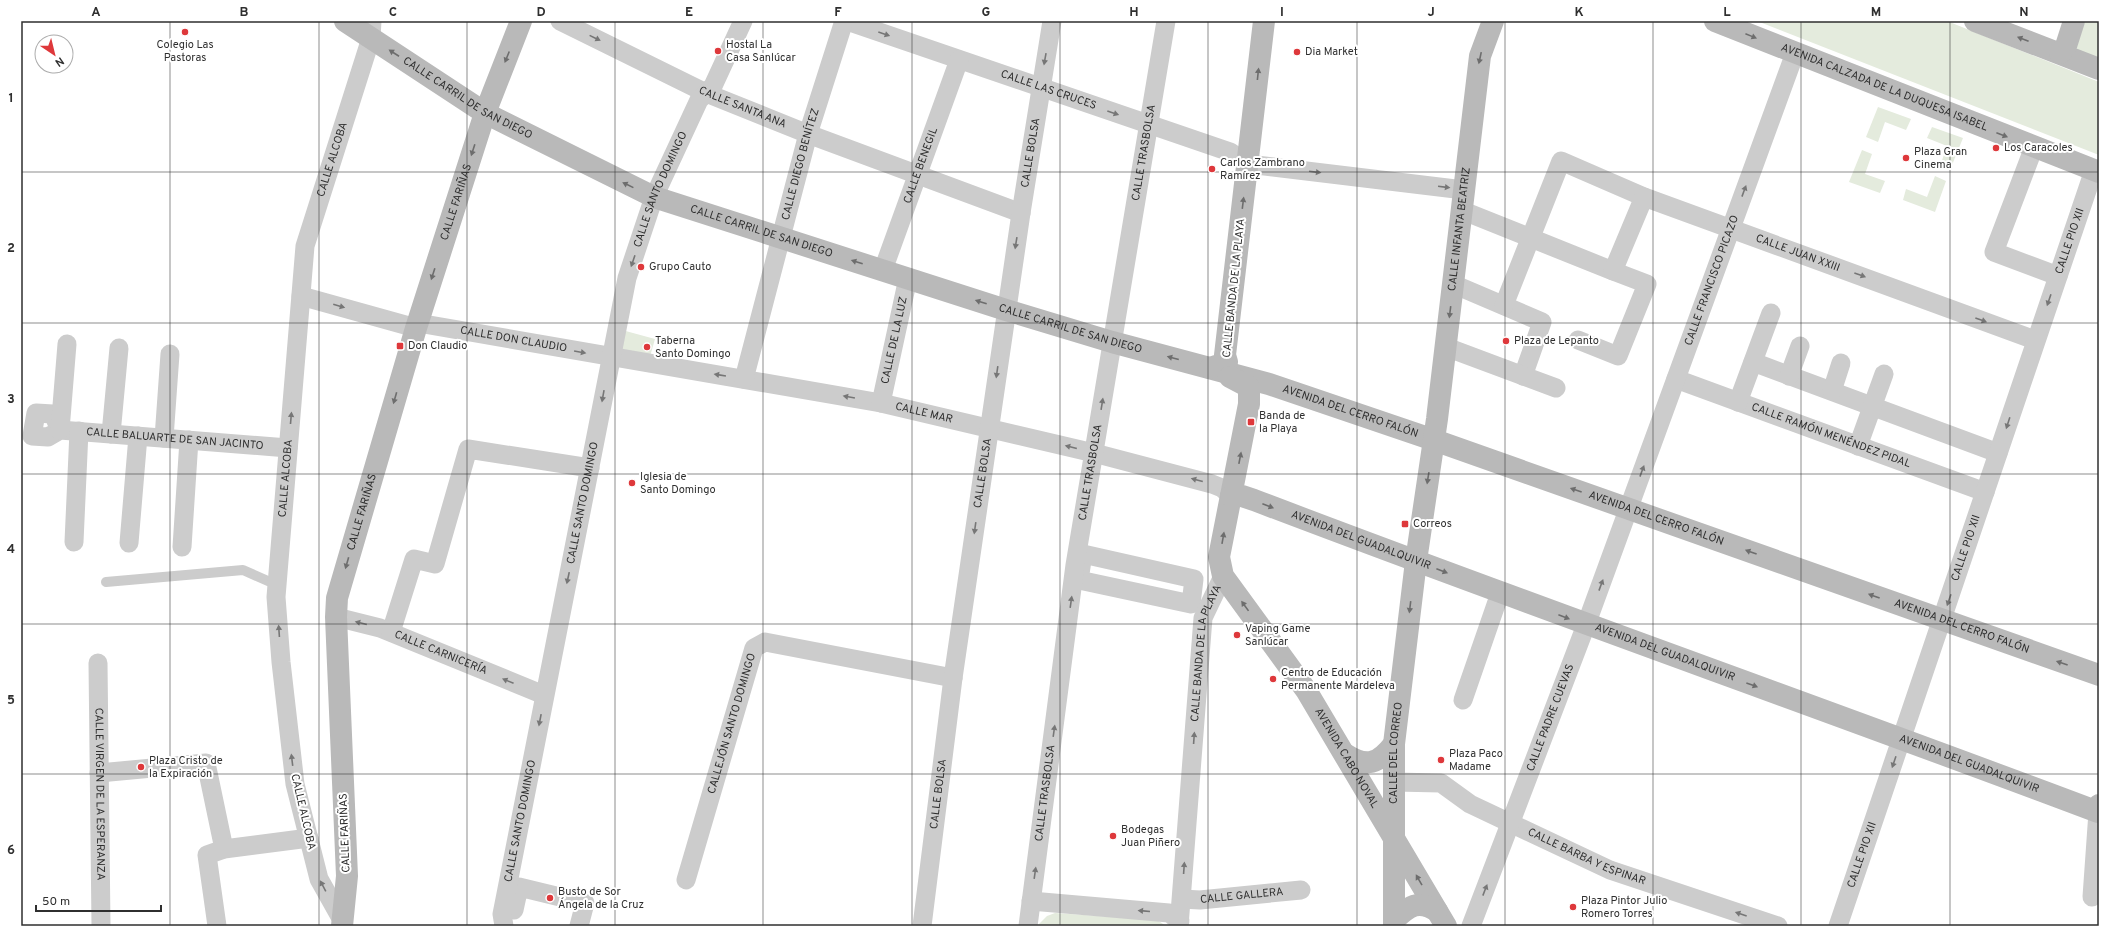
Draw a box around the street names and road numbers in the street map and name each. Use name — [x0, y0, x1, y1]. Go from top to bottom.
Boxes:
street label: AVENIDA CALZADA DE LA DUQUESA ISABEL — [1779, 41, 1990, 135]
street label: CALLE CARRIL DE SAN DIEGO — [400, 54, 535, 142]
street label: CALLE LAS CRUCES — [999, 67, 1098, 113]
street label: CALLE SANTA ANA — [696, 83, 788, 132]
street label: CALLE TRASBOLSA — [1129, 104, 1159, 202]
street label: CALLE DIEGO BENÍTEZ — [779, 107, 823, 222]
street label: CALLE BOLSA — [1018, 117, 1043, 189]
street label: CALLE ALCOBA — [314, 120, 351, 199]
street label: CALLE BENEGIL — [901, 126, 941, 206]
street label: CALLE SANTO DOMINGO — [631, 129, 690, 249]
street label: CALLE FARIÑAS — [438, 162, 475, 242]
street label: CALLE INFANTA BEATRIZ — [1445, 166, 1474, 292]
street label: CALLE CARRIL DE SAN DIEGO — [688, 202, 834, 261]
street label: CALLE PIO XII — [2052, 206, 2088, 276]
street label: CALLE FRANCISCO PICAZO — [1682, 213, 1742, 348]
street label: CALLE BANDA DE LA PLAYA — [1220, 218, 1248, 358]
street label: CALLE JUAN XXIII — [1754, 231, 1842, 275]
street label: CALLE DE LA LUZ — [878, 295, 911, 385]
street label: CALLE CARRIL DE SAN DIEGO — [997, 301, 1144, 357]
street label: CALLE DON CLAUDIO — [459, 323, 568, 356]
street label: AVENIDA DEL CERRO FALÓN — [1281, 382, 1420, 441]
street label: CALLE MAR — [894, 400, 954, 427]
street label: CALLE RAMÓN MENÉNDEZ PIDAL — [1749, 400, 1913, 471]
street label: CALLE TRASBOLSA — [1076, 423, 1105, 522]
street label: CALLE BALUARTE DE SAN JACINTO — [86, 425, 264, 453]
street label: CALLE BOLSA — [971, 437, 995, 509]
street label: CALLE ALCOBA — [276, 439, 296, 518]
street label: CALLE SANTO DOMINGO — [564, 441, 602, 565]
street label: CALLE FARIÑAS — [344, 472, 380, 552]
street label: AVENIDA DEL CERRO FALÓN — [1587, 488, 1726, 549]
street label: AVENIDA DEL GUADALQUIVIR — [1289, 508, 1433, 573]
street label: CALLE PIO XII — [1948, 513, 1984, 583]
street label: CALLE BANDA DE LA PLAYA — [1188, 582, 1225, 722]
street label: AVENIDA DEL CERRO FALÓN — [1892, 596, 2031, 657]
street label: AVENIDA DEL GUADALQUIVIR — [1593, 620, 1737, 684]
street label: CALLE CARNICERÍA — [392, 628, 489, 678]
street label: CALLEJÓN SANTO DOMINGO — [705, 652, 759, 796]
street label: CALLE PADRE CUEVAS — [1524, 662, 1577, 773]
street label: CALLE DEL CORREO — [1387, 701, 1406, 804]
street label: AVENIDA CABO NOVAL — [1311, 705, 1382, 811]
street label: CALLE VIRGEN DE LA ESPERANZA — [92, 708, 107, 880]
street label: AVENIDA DEL GUADALQUIVIR — [1897, 732, 2041, 796]
street label: CALLE TRASBOLSA — [1032, 744, 1059, 842]
street label: CALLE BOLSA — [927, 758, 950, 830]
street label: CALLE SANTO DOMINGO — [501, 759, 539, 883]
street label: CALLE ALCOBA — [287, 773, 319, 851]
street label: CALLE FARIÑAS — [337, 793, 353, 873]
street label: CALLE PIO XII — [1844, 820, 1880, 890]
street label: CALLE BARBA Y ESPINAR — [1525, 825, 1648, 888]
street label: CALLE GALLERA — [1199, 885, 1284, 907]

